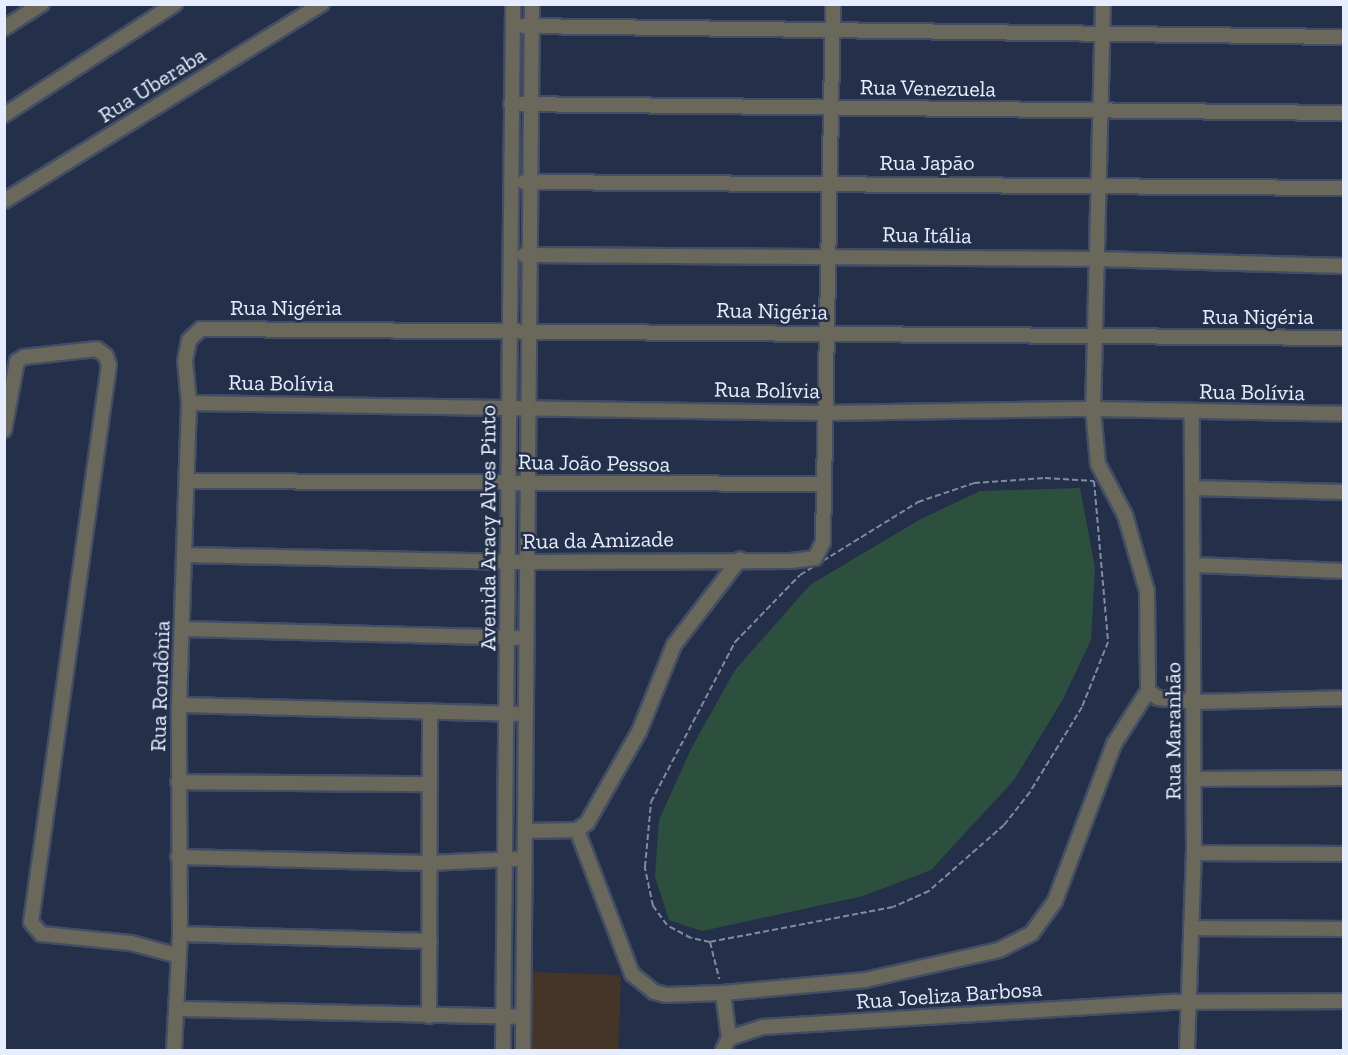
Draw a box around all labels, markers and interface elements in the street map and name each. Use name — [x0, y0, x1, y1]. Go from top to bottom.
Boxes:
street label: Rua Uberaba — [93, 42, 211, 128]
street label: Rua Venezuela — [859, 74, 997, 102]
street label: Rua Japão — [879, 150, 975, 176]
street label: Rua Itália — [882, 221, 972, 249]
street label: Rua Nigéria — [230, 295, 342, 321]
street label: Rua Nigéria — [716, 297, 828, 325]
street label: Rua Nigéria — [1202, 304, 1314, 330]
street label: Rua Bolívia — [228, 369, 334, 397]
street label: Rua Bolívia — [714, 376, 820, 404]
street label: Rua Bolívia — [1199, 378, 1305, 406]
street label: Avenida Aracy Alves Pinto — [475, 404, 501, 652]
street label: Rua João Pessoa — [517, 448, 671, 478]
street label: Rua da Amizade — [522, 525, 674, 555]
street label: Rua Rondônia — [145, 620, 175, 752]
street label: Rua Maranhão — [1160, 662, 1186, 800]
street label: Rua Joeliza Barbosa — [855, 975, 1043, 1015]

